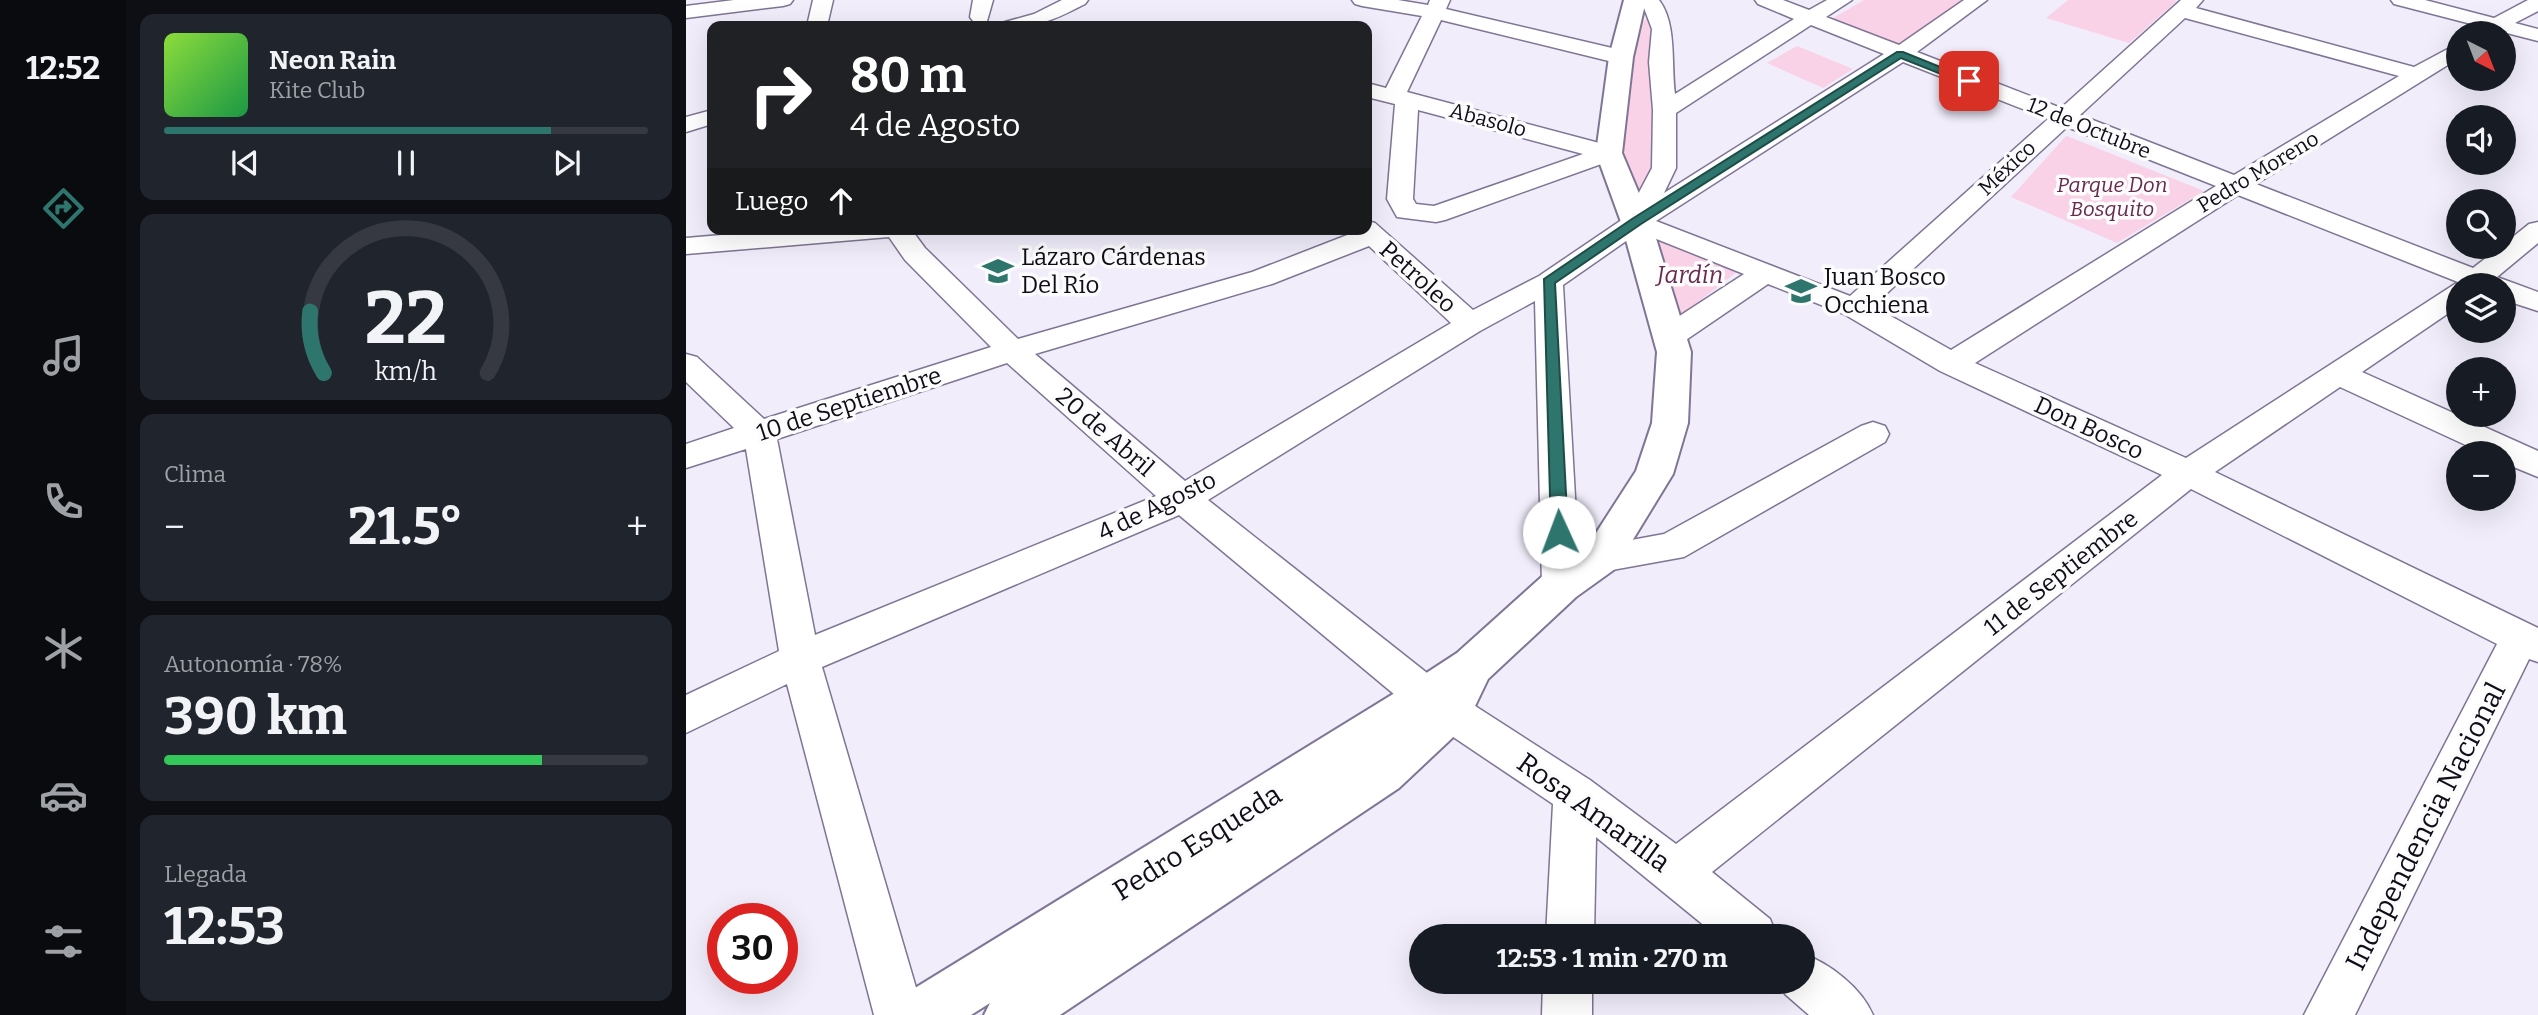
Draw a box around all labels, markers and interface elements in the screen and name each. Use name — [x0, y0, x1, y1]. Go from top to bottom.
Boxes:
north arrow — [2446, 21, 2516, 91]
map controls — [2446, 21, 2516, 511]
text: Neon Rain — [269, 45, 396, 76]
text: 80 m — [850, 46, 966, 105]
text: 12:52 — [26, 49, 100, 87]
icon: right — [735, 49, 826, 140]
pin — [1939, 51, 1999, 111]
icon: arrive — [1950, 62, 1988, 100]
text: Kite Club — [269, 76, 365, 104]
street label: 12 de Octubre — [2023, 91, 2155, 165]
street label: Abasolo — [1447, 97, 1529, 143]
button: sound — [2446, 105, 2516, 175]
text: 4 de Agosto — [850, 106, 1021, 144]
street label: Pedro Moreno — [2192, 126, 2324, 218]
street label: México — [1973, 135, 2041, 201]
icon: previous — [226, 144, 264, 182]
icon: pause — [387, 144, 425, 182]
icon: next — [548, 144, 586, 182]
park label: Parque Don Bosquito — [2057, 172, 2167, 222]
icon: ahead — [822, 182, 860, 220]
icon: directions — [39, 184, 88, 233]
text: Luego — [735, 186, 808, 217]
button: search — [2446, 189, 2516, 259]
street label: Petroleo — [1374, 235, 1462, 319]
place label: Lázaro Cárdenas Del Río — [1021, 243, 1206, 299]
school or university icon: Lázaro Cárdenas Del Río — [981, 254, 1015, 288]
park label: Jardín — [1655, 261, 1723, 289]
place label: Juan Bosco Occhiena — [1823, 263, 1946, 319]
button: layers — [2446, 273, 2516, 343]
school or university icon: Juan Bosco Occhiena — [1784, 274, 1818, 308]
text: 22 — [365, 276, 447, 363]
icon: music — [39, 331, 88, 380]
text: km/h — [375, 357, 437, 387]
button: + — [2446, 357, 2516, 427]
street label: 10 de Septiembre — [753, 361, 945, 447]
street label: 20 de Abril — [1050, 382, 1160, 482]
street label: Don Bosco — [2030, 391, 2148, 465]
button: − — [2446, 441, 2516, 511]
text: Clima — [164, 460, 226, 488]
street label: 4 de Agosto — [1093, 465, 1221, 547]
icon: phone — [39, 477, 88, 526]
text: 21.5° — [348, 495, 463, 558]
position arrow — [1522, 495, 1596, 569]
text: − — [164, 504, 185, 550]
text: + — [626, 504, 648, 550]
street label: 11 de Septiembre — [1979, 504, 2143, 642]
icon: climate — [39, 624, 88, 673]
text: Autonomía · 78% — [164, 650, 342, 678]
street label: Independencia Nacional — [2338, 677, 2512, 976]
text: 390 km — [164, 685, 347, 748]
street label: Rosa Amarilla — [1511, 746, 1677, 879]
icon: car — [39, 771, 88, 820]
street label: Pedro Esqueda — [1107, 777, 1288, 907]
text: Llegada — [164, 860, 247, 888]
text: 12:53 — [164, 895, 285, 958]
speed limit sign: 30 — [707, 903, 798, 994]
icon: filters — [39, 917, 88, 966]
text: 12:53 · 1 min · 270 m — [1496, 943, 1728, 974]

